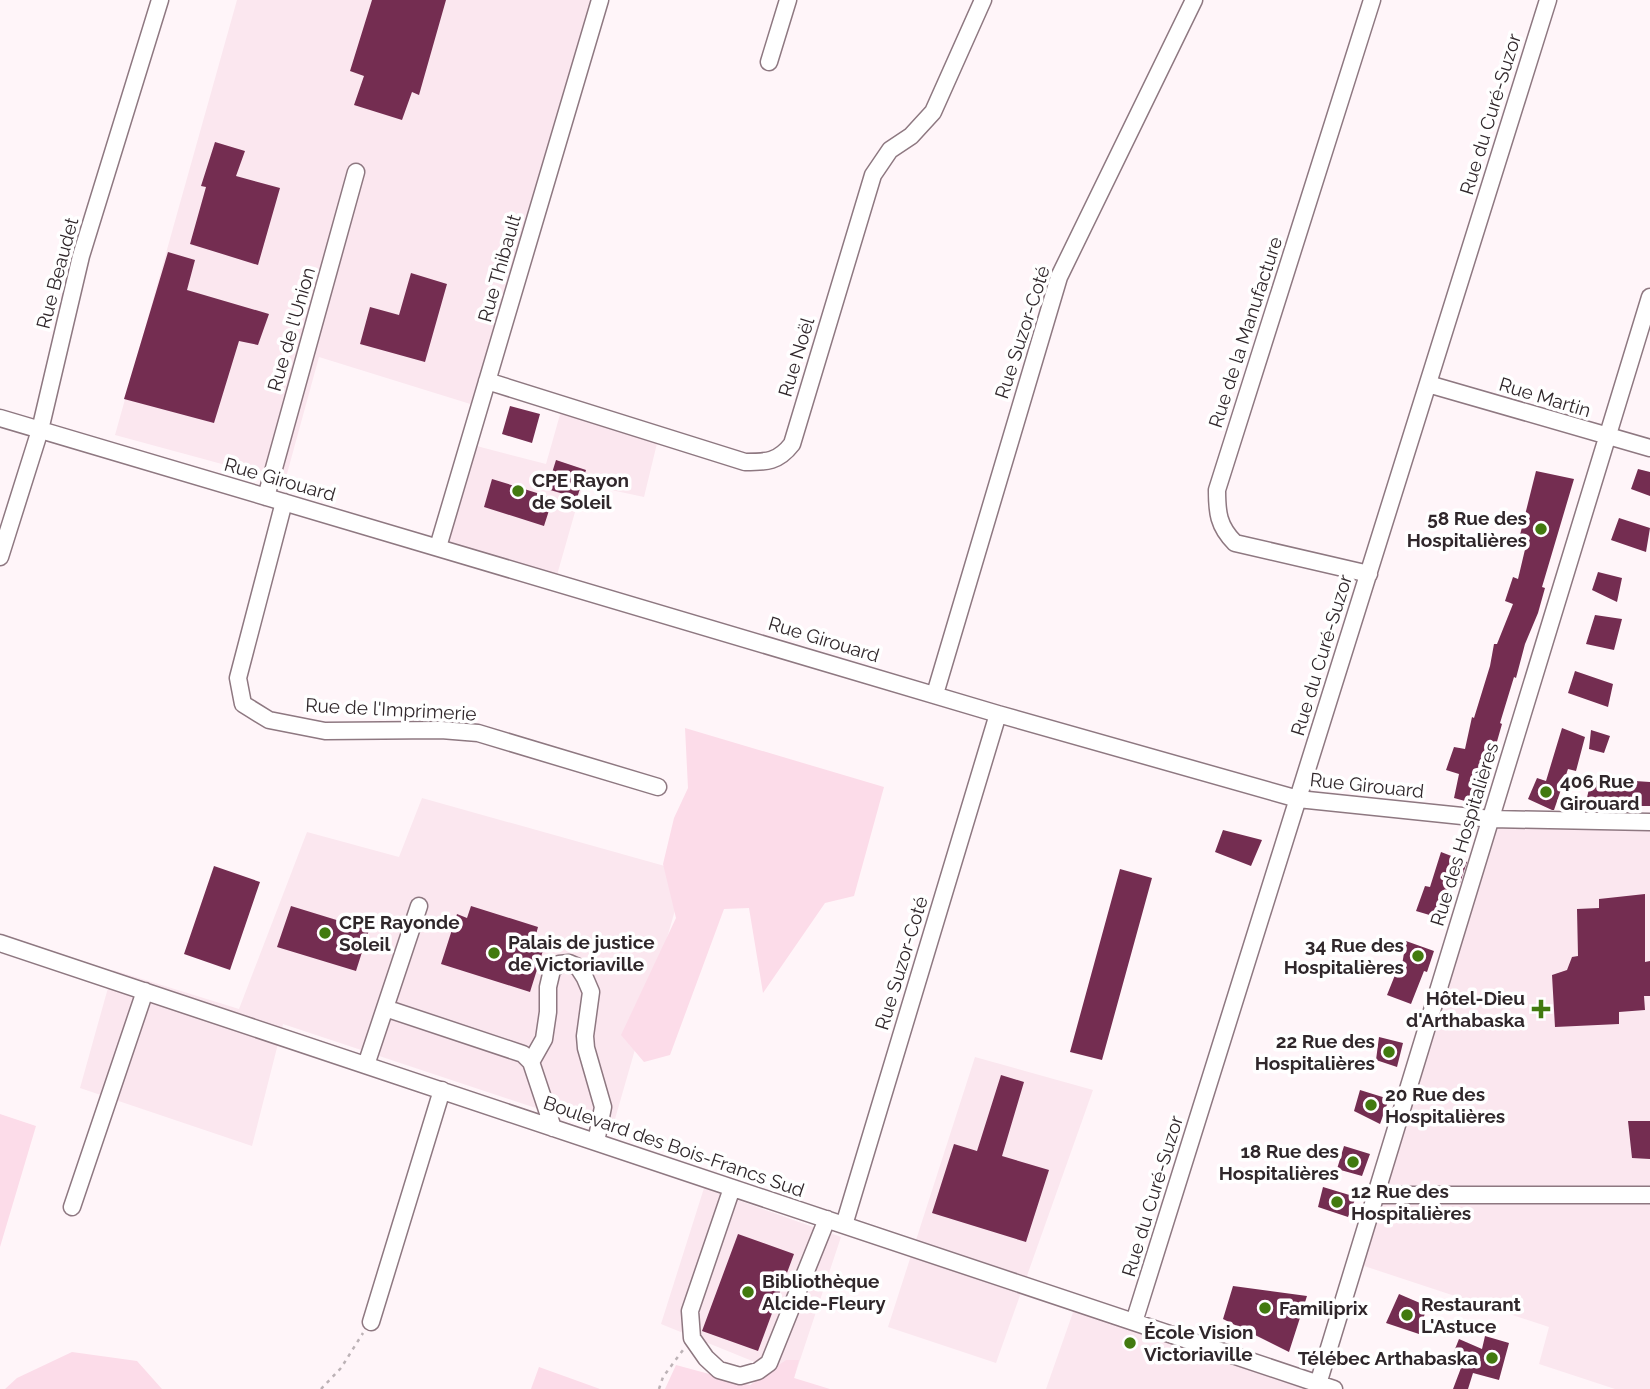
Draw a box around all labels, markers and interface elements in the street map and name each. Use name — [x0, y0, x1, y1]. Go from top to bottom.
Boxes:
street label: Rue du Curé-Suzor — [1455, 30, 1525, 197]
street label: Rue Thibault — [473, 211, 525, 324]
street label: Rue Beaudet — [32, 214, 83, 331]
street label: Rue de la Manufacture — [1204, 234, 1286, 430]
street label: Rue Suzor-Coté — [990, 263, 1054, 401]
street label: Rue de l'Union — [263, 265, 319, 393]
street label: Rue Noël — [774, 314, 819, 399]
street label: Rue Martin — [1496, 373, 1594, 421]
street label: Rue Girouard — [222, 453, 338, 505]
place label: CPE Rayon de Soleil — [532, 469, 629, 513]
marker: CPE Rayon de Soleil — [510, 483, 526, 499]
place label: 58 Rue des Hospitalières — [1407, 507, 1527, 551]
marker: 58 Rue des Hospitalières — [1533, 521, 1549, 537]
street label: Rue du Curé-Suzor — [1286, 571, 1356, 738]
street label: Rue Girouard — [766, 612, 882, 666]
street label: Rue de l'Imprimerie — [305, 694, 477, 724]
street label: Rue des Hospitalières — [1426, 740, 1502, 928]
street label: Rue Girouard — [1309, 768, 1425, 802]
place label: 406 Rue Girouard — [1560, 770, 1640, 814]
marker: 406 Rue Girouard — [1538, 784, 1554, 800]
street label: Rue Suzor-Coté — [870, 894, 932, 1032]
place label: CPE Rayonde Soleil — [339, 911, 460, 955]
marker: CPE Rayonde Soleil — [317, 925, 333, 941]
place label: Palais de justice de Victoriaville — [508, 931, 655, 975]
place label: 34 Rue des Hospitalières — [1284, 934, 1404, 978]
marker: Palais de justice de Victoriaville — [486, 945, 502, 961]
marker: 34 Rue des Hospitalières — [1410, 948, 1426, 964]
place label: Hôtel-Dieu d'Arthabaska — [1406, 987, 1525, 1031]
marker: Hôtel-Dieu d'Arthabaska — [1531, 999, 1551, 1019]
place label: 22 Rue des Hospitalières — [1255, 1030, 1375, 1074]
marker: 22 Rue des Hospitalières — [1381, 1044, 1397, 1060]
place label: 20 Rue des Hospitalières — [1385, 1083, 1505, 1127]
street label: Boulevard des Bois-Francs Sud — [541, 1091, 807, 1201]
marker: 20 Rue des Hospitalières — [1363, 1097, 1379, 1113]
street label: Rue du Curé-Suzor — [1117, 1112, 1187, 1279]
place label: 18 Rue des Hospitalières — [1219, 1140, 1339, 1184]
marker: 18 Rue des Hospitalières — [1345, 1154, 1361, 1170]
place label: 12 Rue des Hospitalières — [1351, 1180, 1471, 1224]
marker: 12 Rue des Hospitalières — [1329, 1194, 1345, 1210]
place label: Bibliothèque Alcide-Fleury — [762, 1270, 886, 1314]
marker: Bibliothèque Alcide-Fleury — [740, 1284, 756, 1300]
place label: Restaurant L'Astuce — [1421, 1293, 1522, 1337]
place label: Familiprix — [1279, 1297, 1369, 1319]
marker: Familiprix — [1257, 1300, 1273, 1316]
marker: Restaurant L'Astuce — [1399, 1307, 1415, 1323]
place label: École Vision Victoriaville — [1144, 1321, 1254, 1365]
marker: École Vision Victoriaville — [1122, 1335, 1138, 1351]
place label: Télébec Arthabaska — [1298, 1347, 1478, 1369]
marker: Télébec Arthabaska — [1484, 1350, 1500, 1366]

